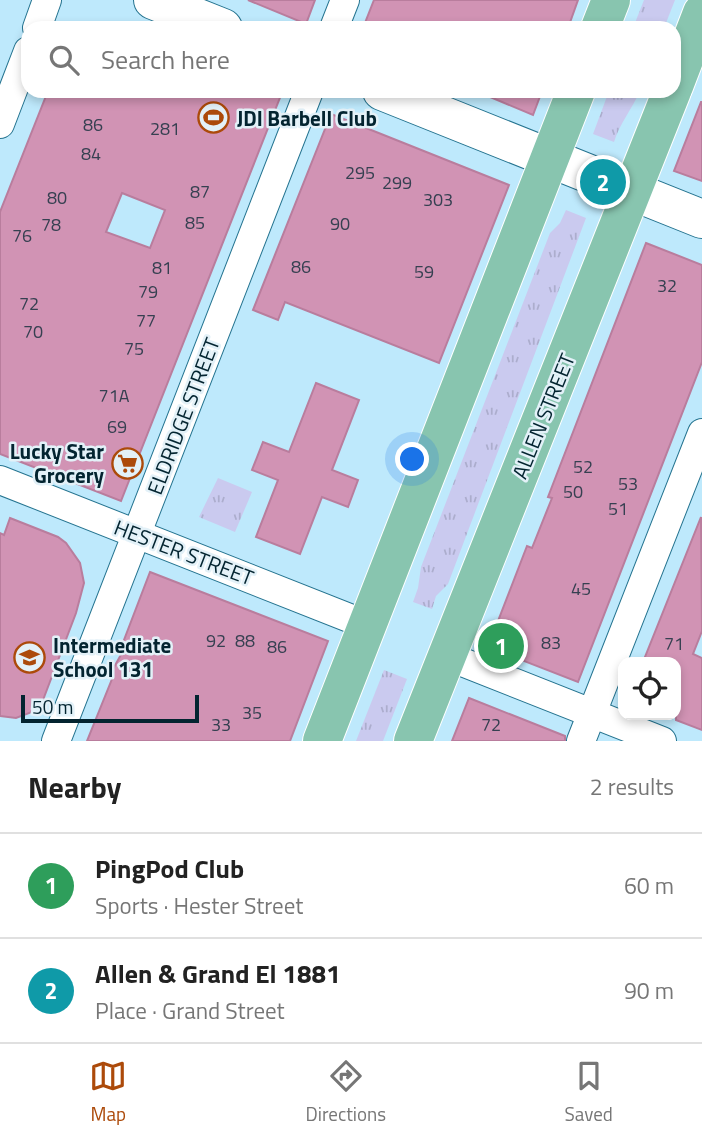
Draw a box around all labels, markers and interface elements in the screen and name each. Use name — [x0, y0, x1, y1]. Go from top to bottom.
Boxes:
search box — [21, 21, 681, 98]
text: Search here — [101, 40, 230, 79]
icon: search — [45, 41, 83, 79]
sports icon: JDI Barbell Club — [197, 101, 231, 135]
place label: JDI Barbell Club — [237, 102, 377, 134]
house number: 86 — [83, 111, 103, 138]
house number: 281 — [150, 115, 180, 142]
house number: 84 — [81, 140, 101, 167]
pin: 2 — [580, 156, 626, 208]
house number: 295 — [345, 159, 375, 186]
house number: 299 — [382, 169, 412, 196]
house number: 87 — [190, 178, 210, 205]
house number: 80 — [47, 184, 67, 211]
house number: 303 — [423, 186, 453, 213]
house number: 85 — [185, 209, 205, 236]
house number: 90 — [330, 210, 350, 237]
house number: 78 — [41, 211, 61, 238]
house number: 76 — [12, 222, 32, 249]
house number: 86 — [291, 253, 311, 280]
house number: 81 — [152, 254, 172, 281]
house number: 59 — [414, 258, 434, 285]
house number: 32 — [657, 272, 677, 299]
house number: 79 — [138, 278, 158, 305]
house number: 72 — [19, 290, 39, 317]
house number: 77 — [136, 307, 156, 334]
house number: 70 — [23, 318, 43, 345]
street label: ELDRIDGE STREET — [138, 333, 228, 499]
house number: 75 — [124, 335, 144, 362]
street label: ALLEN STREET — [503, 348, 583, 484]
house number: 71A — [99, 382, 130, 409]
house number: 69 — [107, 413, 127, 440]
place label: Lucky Star Grocery — [10, 435, 104, 491]
your location — [395, 442, 429, 476]
supermarket icon: Lucky Star Grocery — [110, 446, 144, 480]
house number: 52 — [573, 453, 593, 480]
house number: 53 — [618, 470, 638, 497]
house number: 50 — [563, 478, 583, 505]
house number: 51 — [608, 495, 628, 522]
street label: HESTER STREET — [110, 511, 258, 593]
house number: 45 — [571, 575, 591, 602]
pin: 1 — [478, 620, 524, 672]
house number: 92 — [206, 627, 226, 654]
house number: 88 — [235, 627, 255, 654]
place label: Intermediate School 131 — [53, 629, 171, 685]
house number: 83 — [541, 629, 561, 656]
house number: 71 — [664, 630, 684, 657]
house number: 86 — [267, 633, 287, 660]
school or university icon: Intermediate School 131 — [13, 640, 47, 674]
map controls — [618, 657, 681, 720]
button: locate — [618, 657, 681, 720]
scale bar — [21, 692, 200, 724]
text: 50 m — [32, 692, 73, 721]
house number: 35 — [242, 699, 262, 726]
house number: 33 — [211, 711, 231, 738]
house number: 72 — [481, 711, 501, 738]
text: Nearby — [28, 764, 121, 810]
text: 2 results — [590, 769, 674, 804]
text: PingPod Club — [95, 849, 244, 888]
text: 1 — [45, 868, 57, 903]
text: 60 m — [624, 868, 674, 903]
text: Sports · Hester Street — [95, 888, 303, 923]
text: Allen & Grand El 1881 — [95, 954, 341, 993]
text: 2 — [45, 973, 57, 1008]
text: 90 m — [624, 973, 674, 1008]
text: Place · Grand Street — [95, 993, 285, 1028]
tab: Map — [89, 1057, 127, 1128]
tab: Directions — [306, 1057, 386, 1128]
tab: Saved — [564, 1057, 613, 1128]

